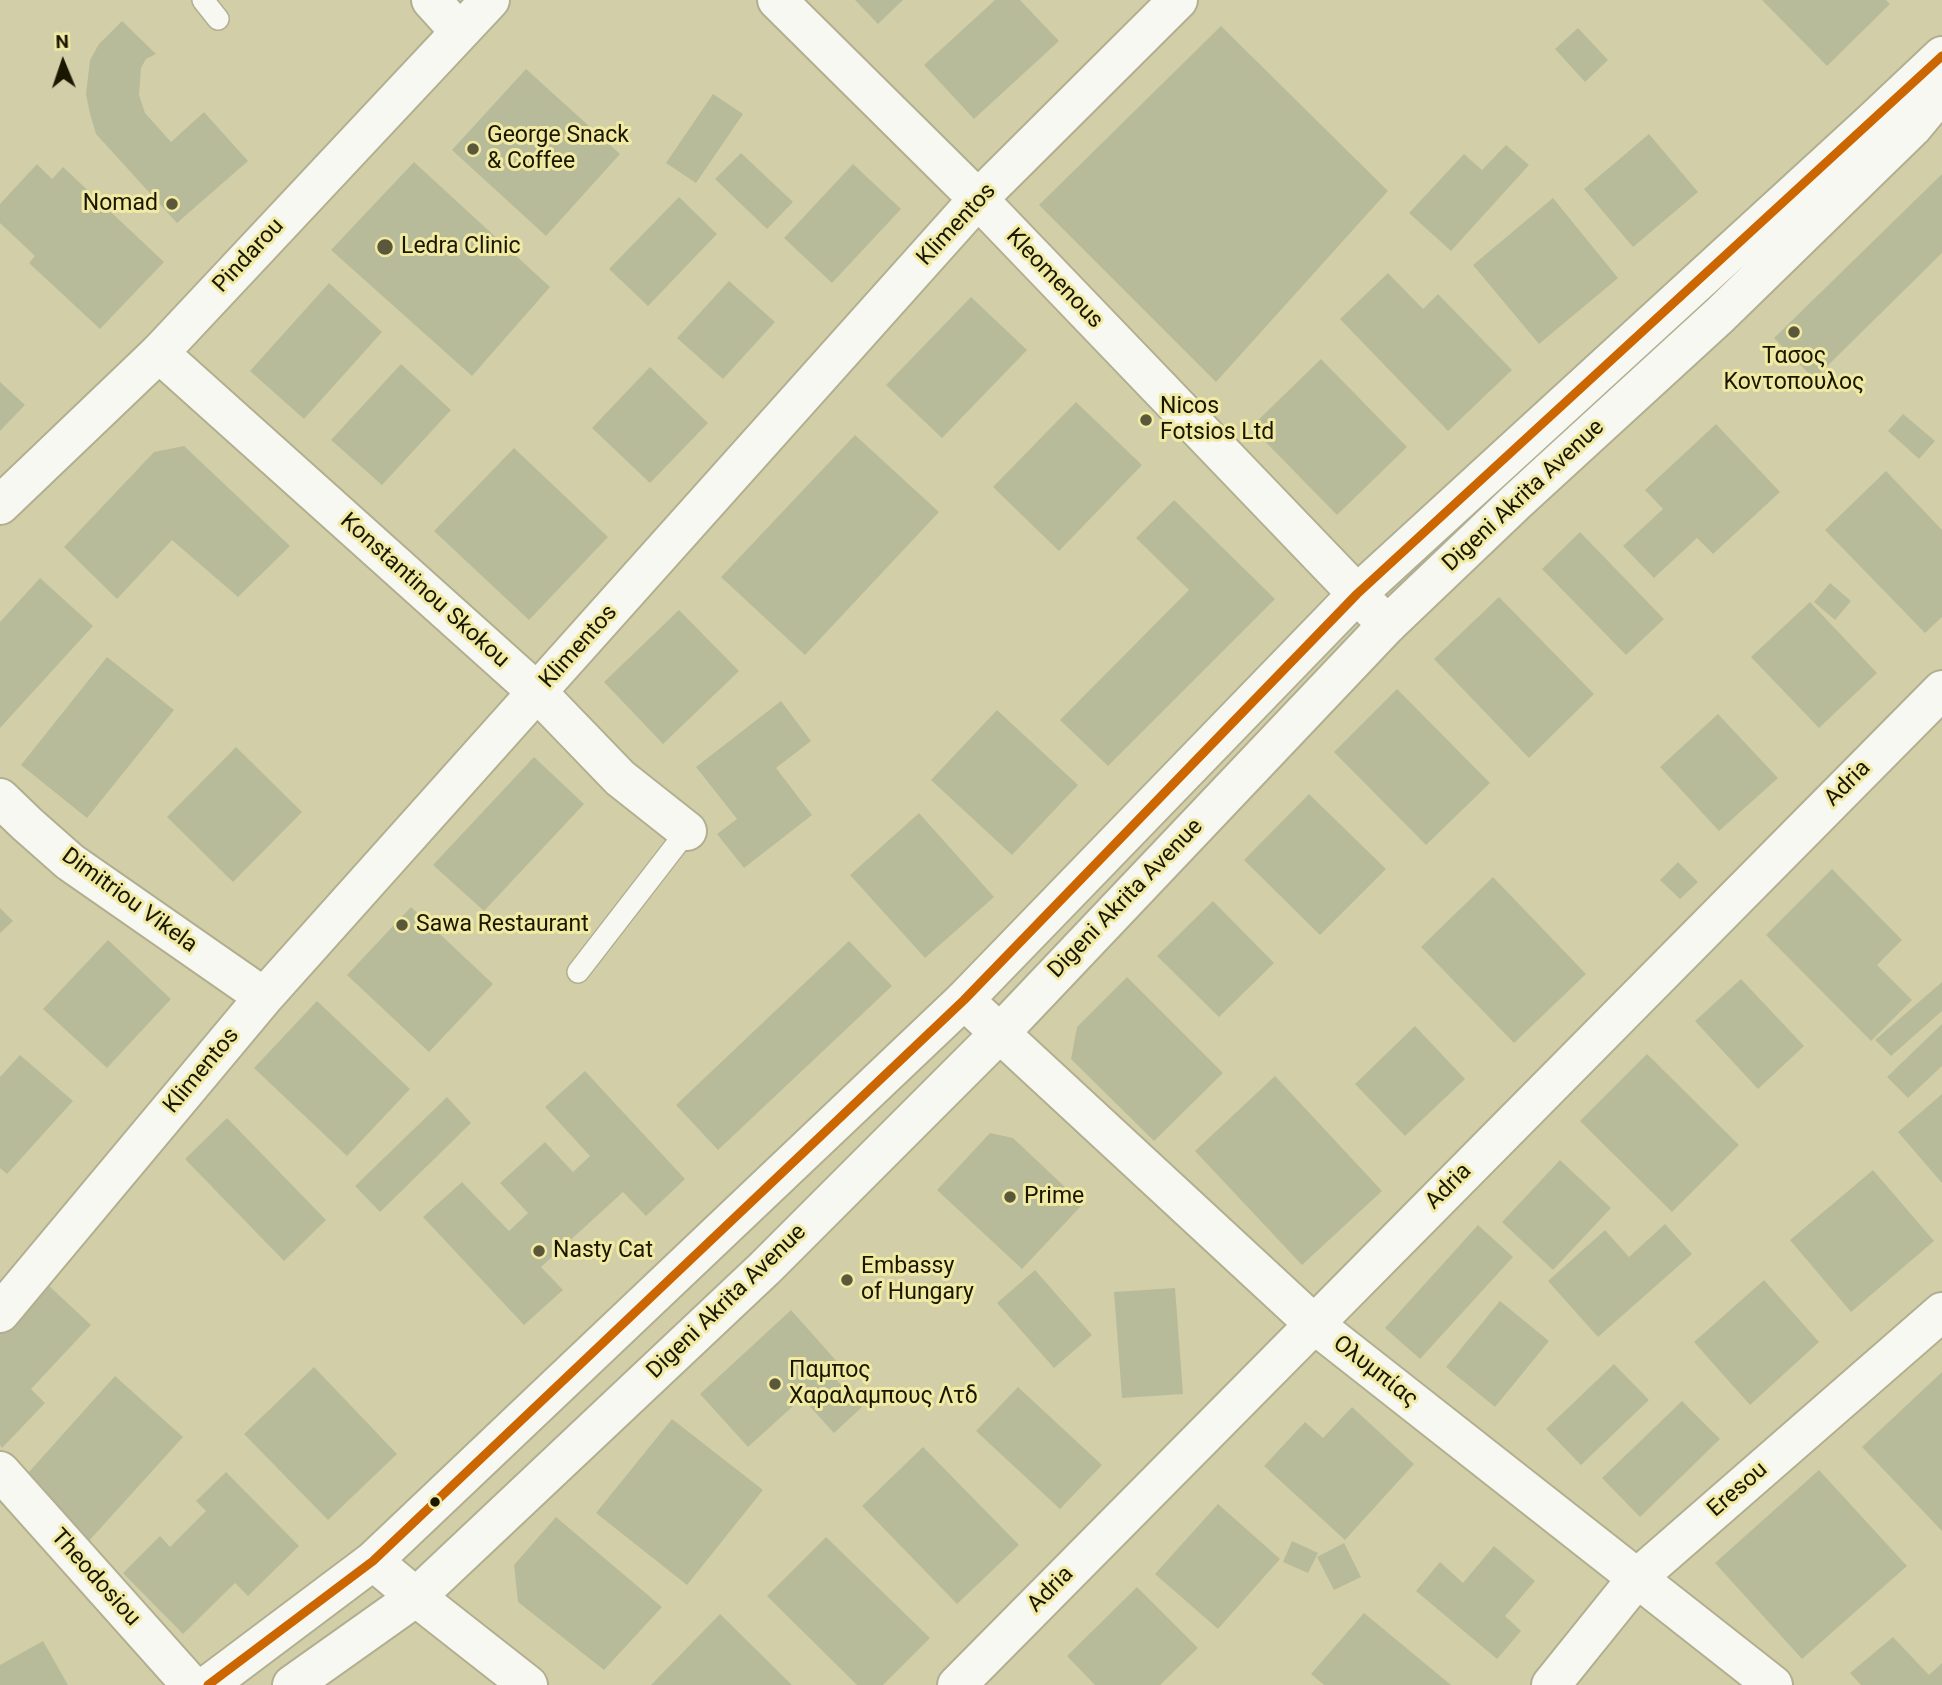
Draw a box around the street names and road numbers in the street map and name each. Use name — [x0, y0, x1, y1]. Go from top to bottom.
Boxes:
street label: Klimentos — [912, 178, 1002, 272]
street label: Pindarou — [208, 213, 290, 299]
street label: Kleomenous — [1000, 223, 1108, 335]
street label: Digeni Akrita Avenue — [1438, 414, 1610, 578]
street label: Konstantinou Skokou — [334, 508, 514, 674]
street label: Klimentos — [534, 600, 624, 694]
street label: Adria — [1819, 755, 1877, 813]
street label: Digeni Akrita Avenue — [1043, 814, 1209, 984]
street label: Dimitriou Vikela — [56, 843, 202, 959]
street label: Klimentos — [158, 1023, 246, 1119]
street label: Adria — [1420, 1158, 1478, 1216]
street label: Digeni Akrita Avenue — [642, 1219, 812, 1385]
street label: Ολυμπίας — [1327, 1330, 1423, 1414]
street label: Eresou — [1702, 1456, 1774, 1524]
street label: Theodosiou — [44, 1524, 146, 1632]
street label: Adria — [1022, 1561, 1080, 1619]

